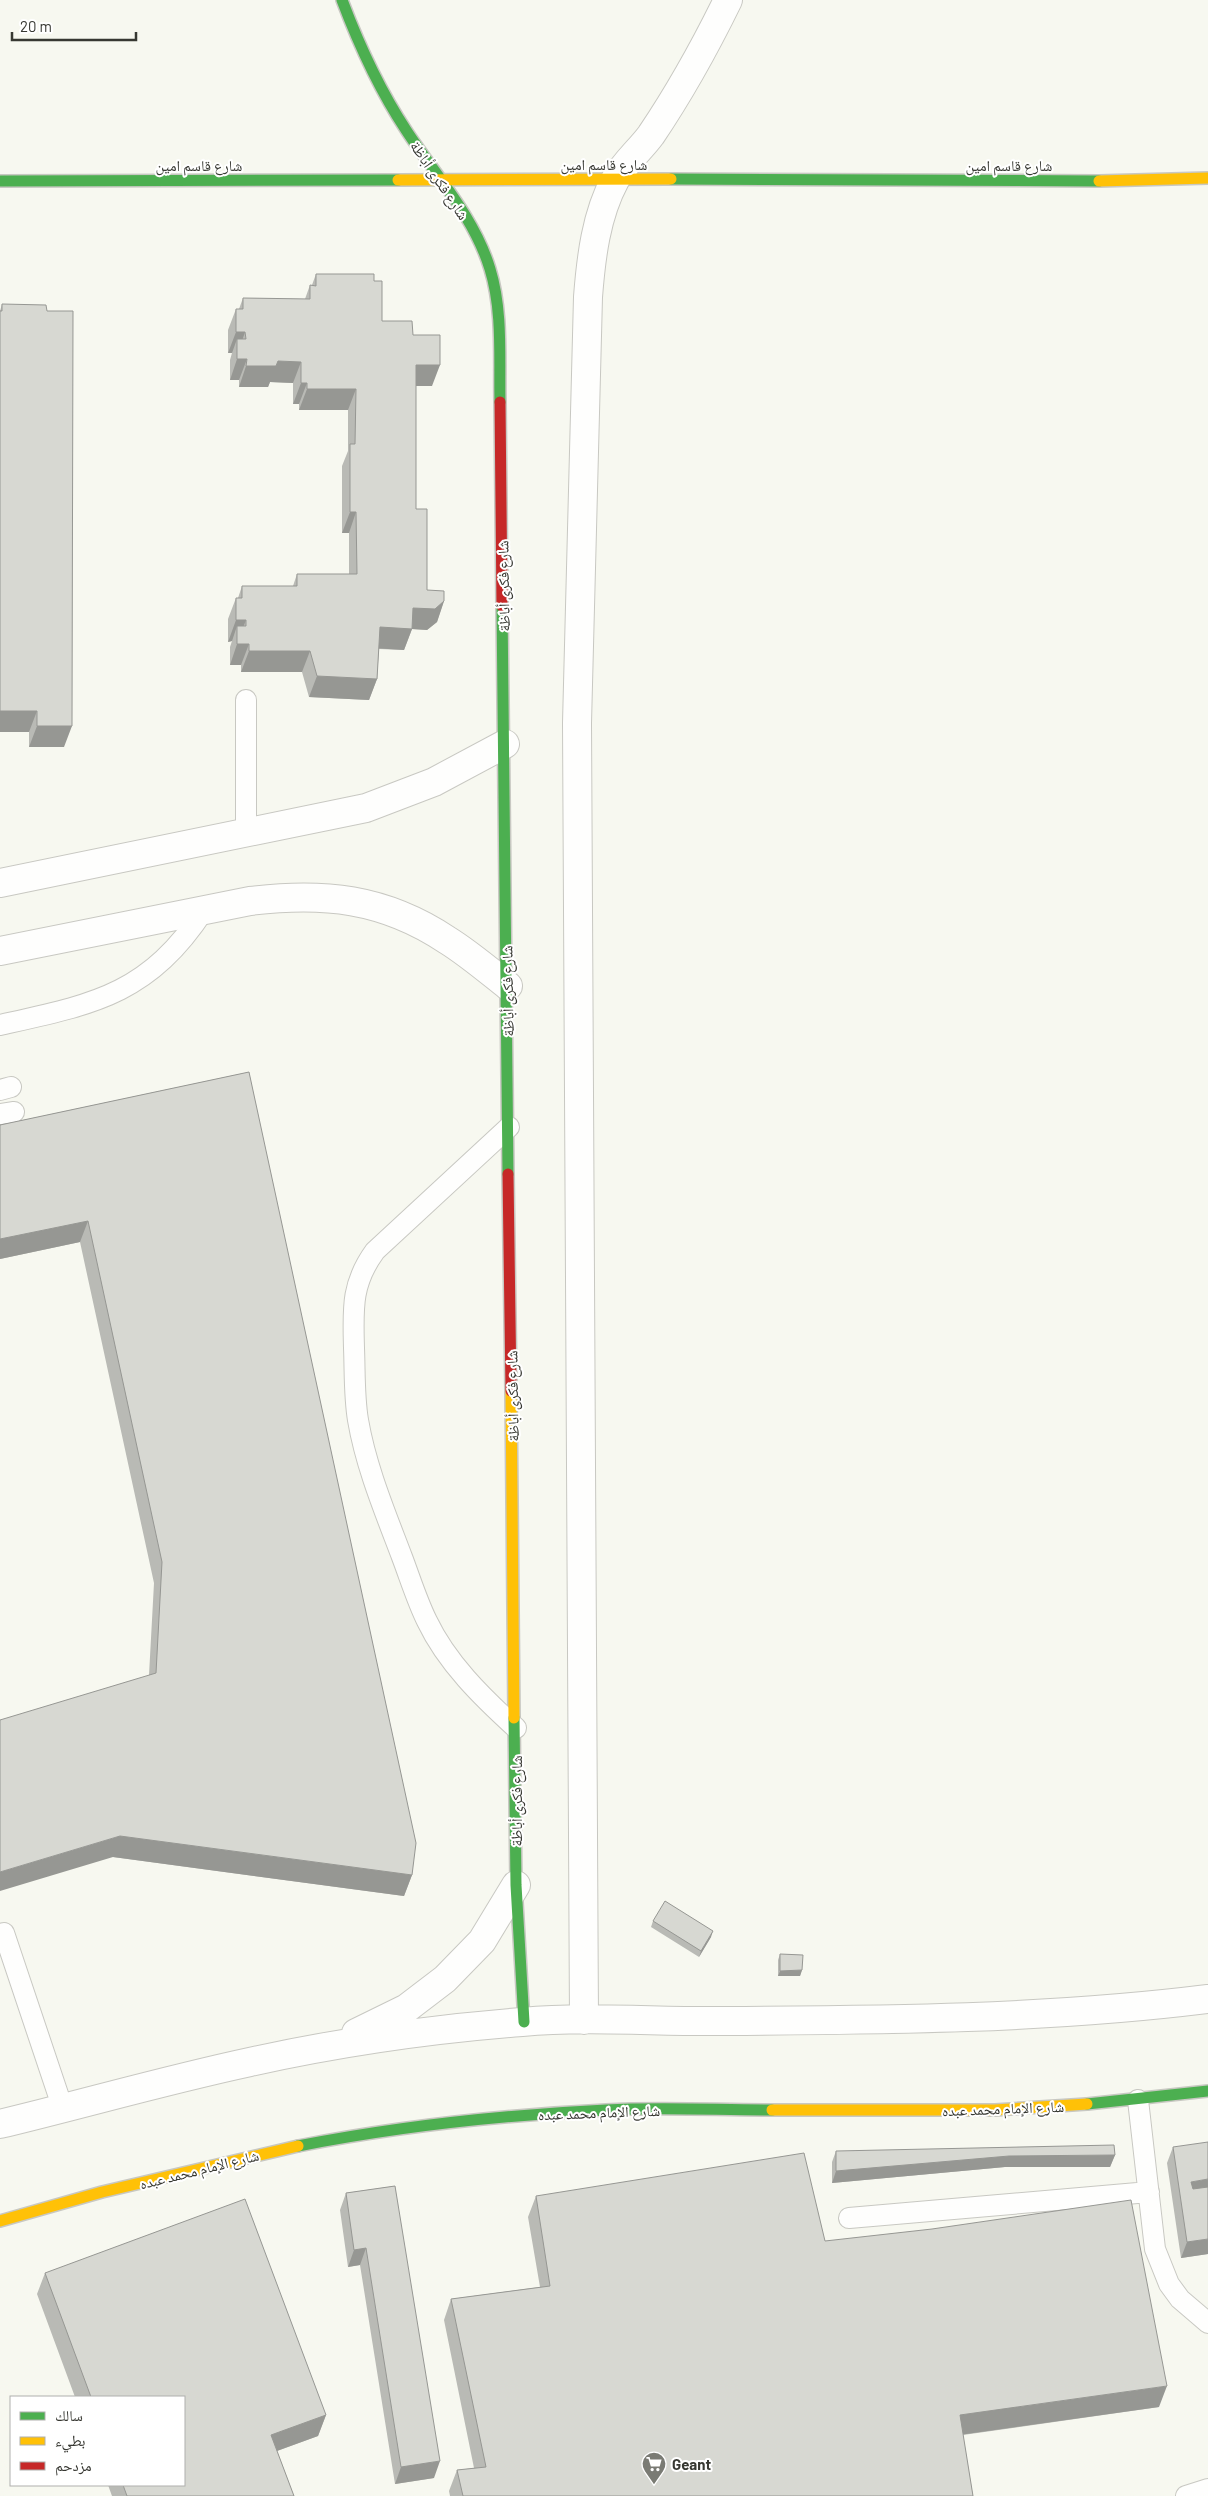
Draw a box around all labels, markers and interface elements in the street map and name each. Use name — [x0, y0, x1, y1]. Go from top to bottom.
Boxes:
scale bar — [12, 10, 136, 42]
text: 20 m — [20, 17, 52, 35]
street label: شارع فكرى أباظة — [405, 137, 473, 224]
street label: شارع قاسم امين — [561, 155, 648, 175]
street label: شارع قاسم امين — [156, 156, 243, 176]
street label: شارع قاسم امين — [966, 156, 1053, 176]
street label: شارع فكرى أباظة — [493, 540, 515, 632]
street label: شارع فكرى أباظة — [497, 945, 519, 1037]
street label: شارع فكرى أباظة — [502, 1350, 524, 1442]
street label: شارع فكرى أباظة — [507, 1755, 527, 1847]
street label: شارع الإمام محمد عبده — [942, 2097, 1065, 2121]
street label: شارع الإمام محمد عبده — [538, 2101, 661, 2125]
street label: شارع الإمام محمد عبده — [138, 2145, 261, 2194]
legend — [10, 2396, 185, 2486]
text: سالك — [55, 2406, 83, 2424]
text: بطيء — [55, 2431, 85, 2453]
supermarket icon: Geant — [641, 2451, 667, 2485]
place label: Geant — [672, 2455, 711, 2473]
text: مزدحم — [55, 2456, 92, 2476]

